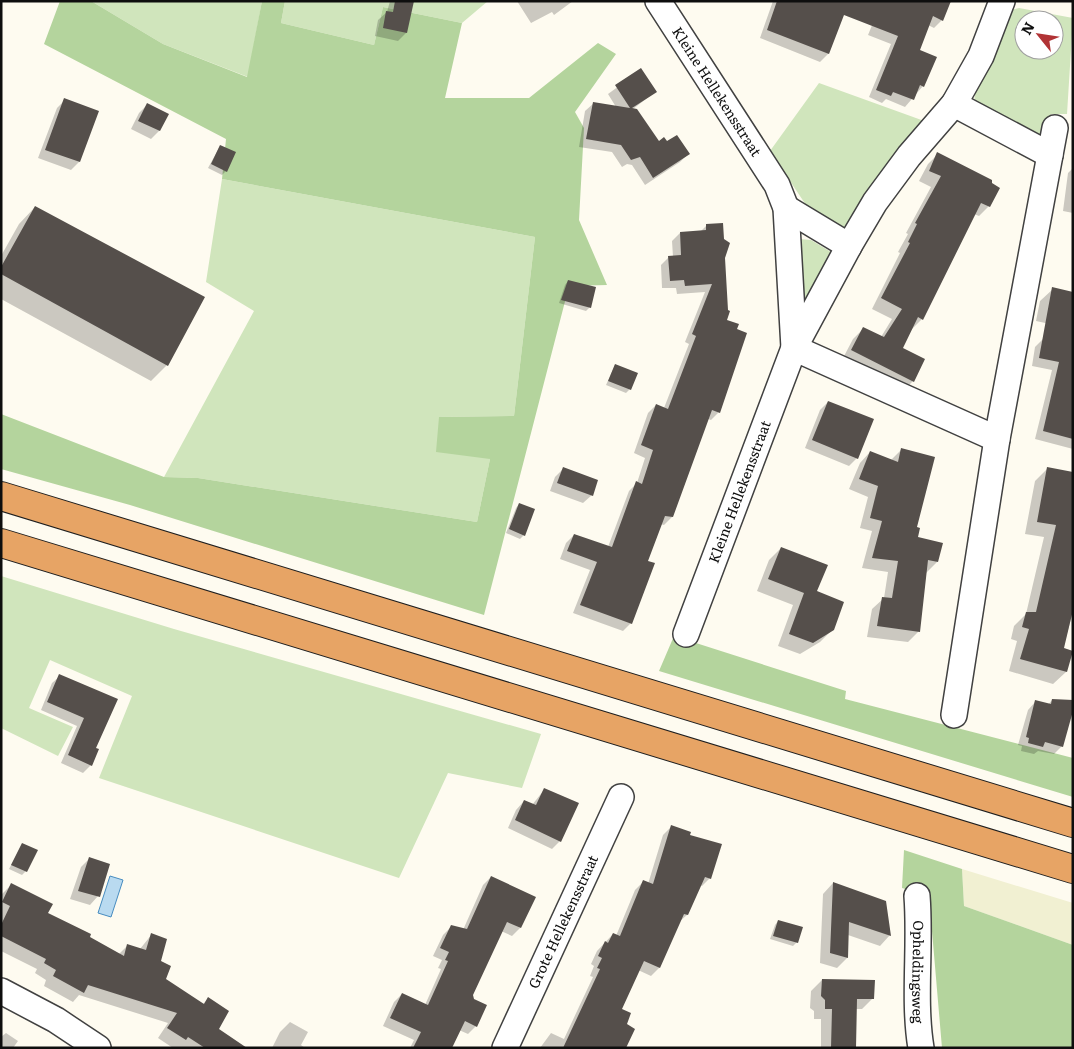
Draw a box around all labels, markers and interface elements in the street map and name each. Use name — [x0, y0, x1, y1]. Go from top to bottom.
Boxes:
north arrow — [1014, 10, 1064, 60]
text: N — [1015, 18, 1039, 38]
street label: Kleine Hellekensstraat — [668, 22, 767, 160]
street label: Kleine Hellekensstraat — [703, 417, 775, 566]
street label: Grote Hellekensstraat — [523, 851, 602, 992]
street label: Opheldingsweg — [908, 920, 929, 1024]

